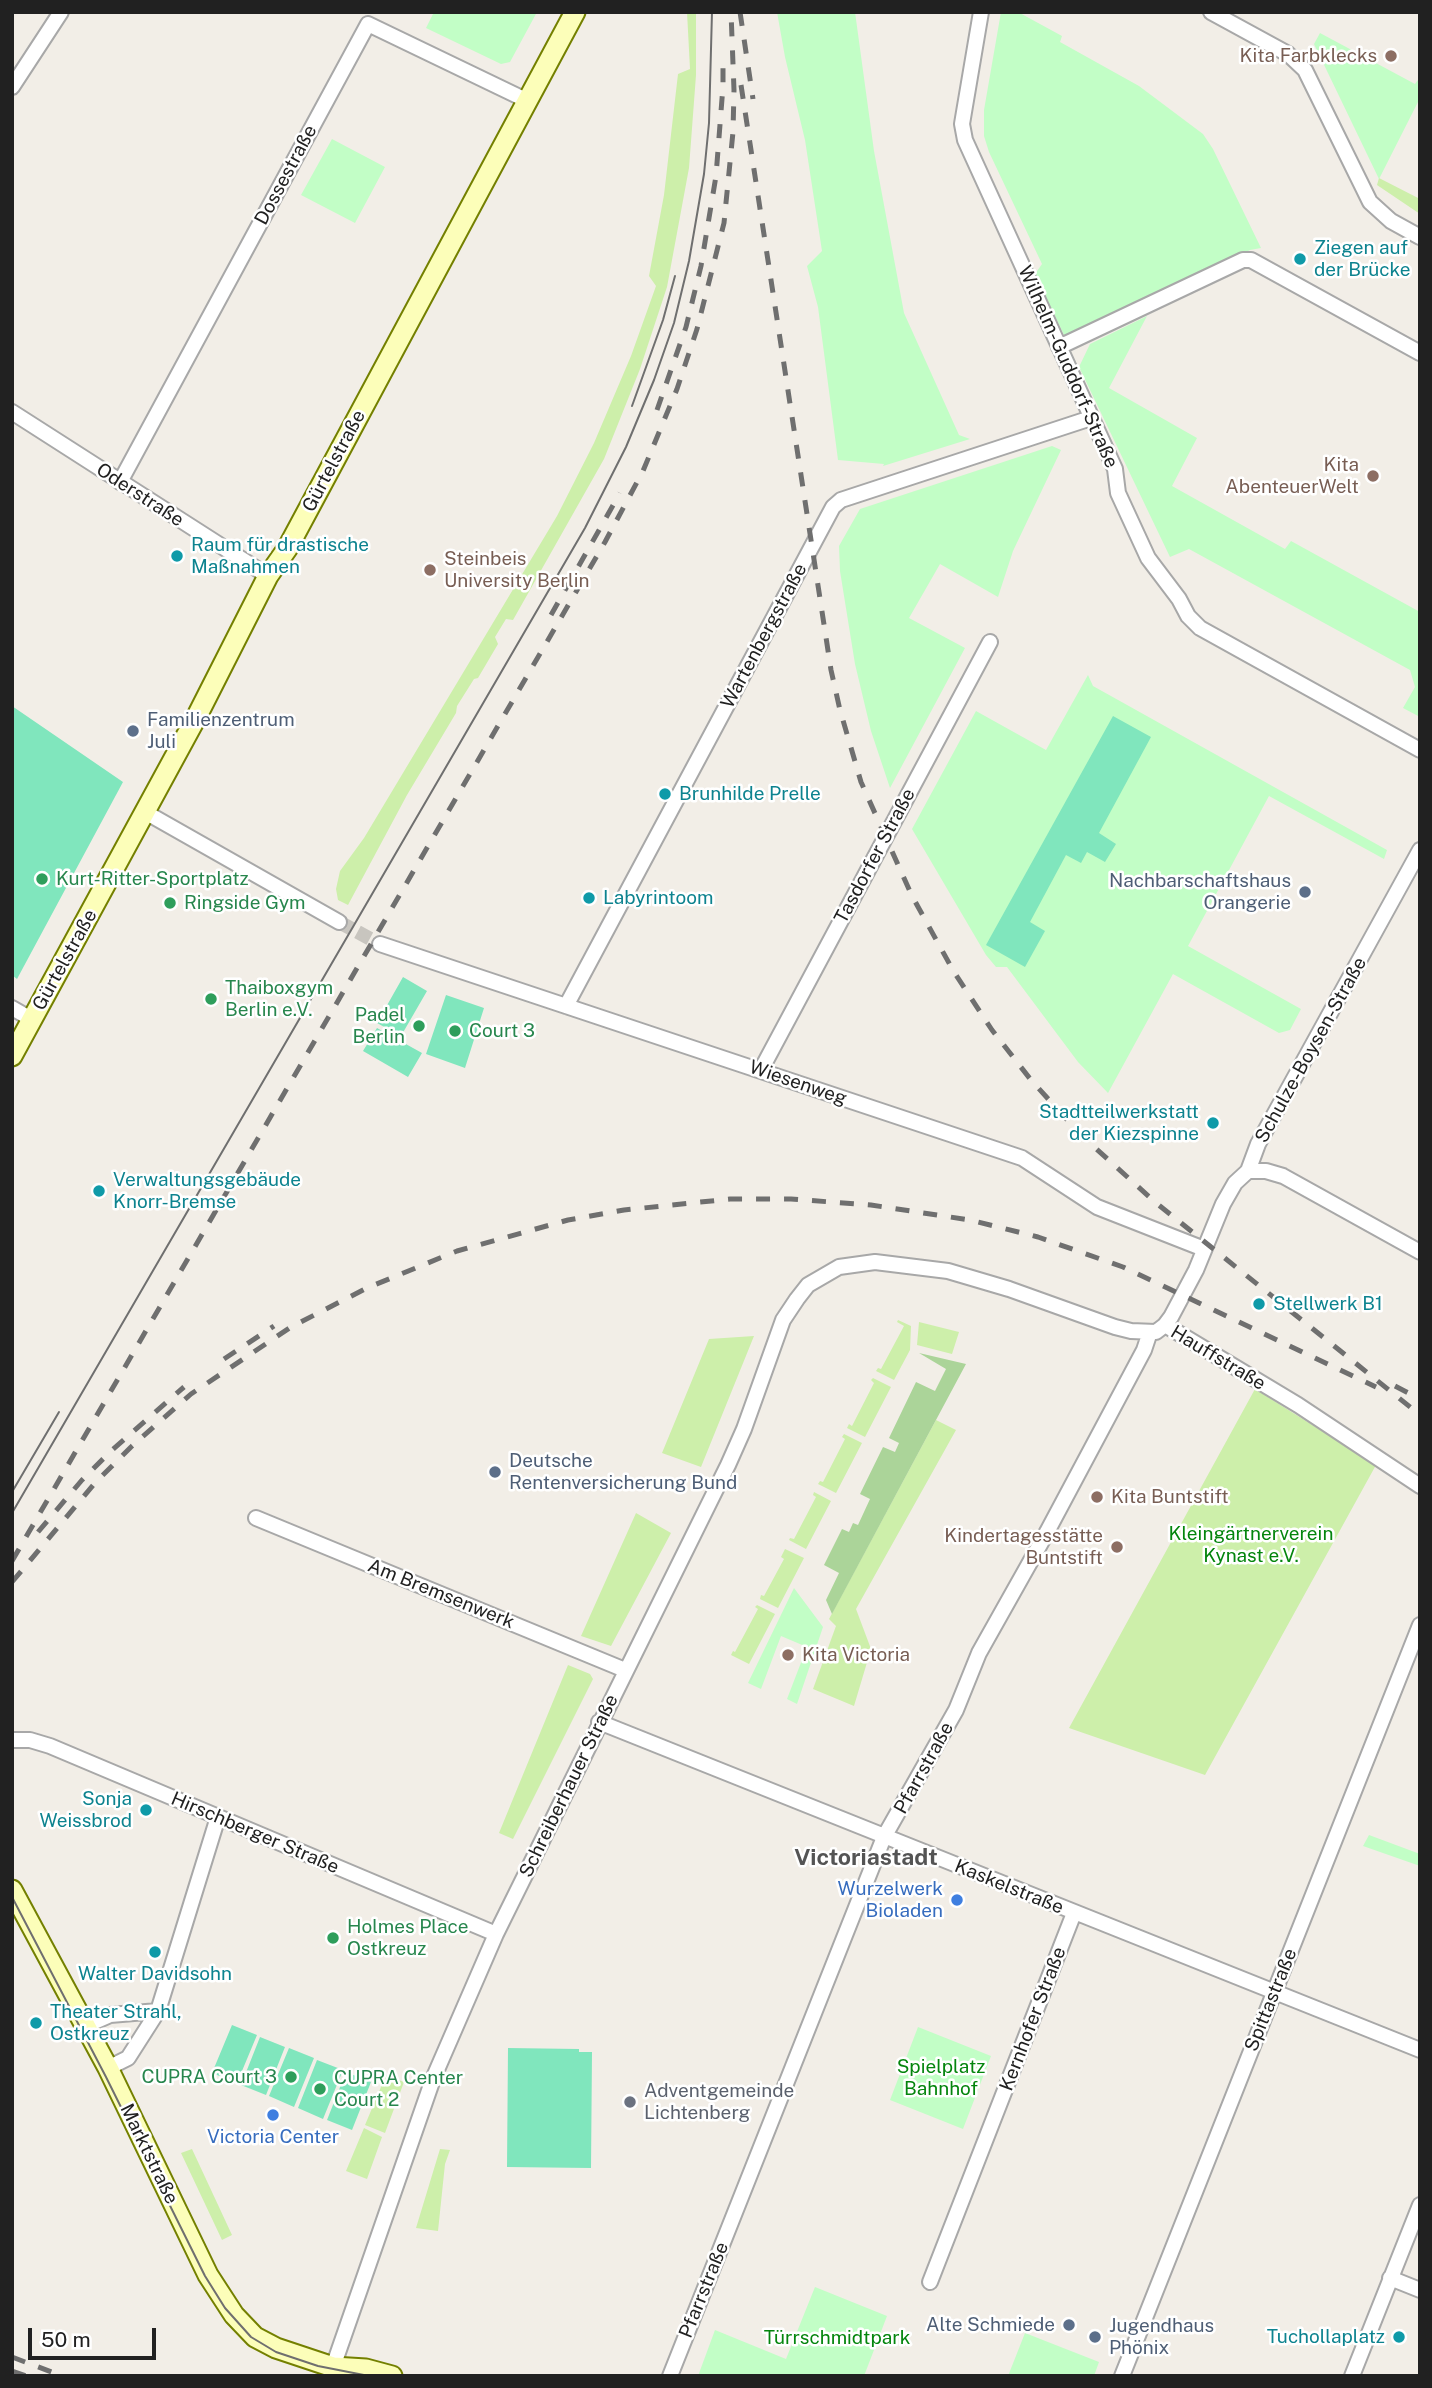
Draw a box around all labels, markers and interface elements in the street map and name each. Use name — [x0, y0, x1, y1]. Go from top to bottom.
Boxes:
place label: Kita Farbklecks — [1240, 45, 1377, 67]
marker: Kita Farbklecks — [1383, 48, 1399, 64]
street label: Dossestraße — [250, 121, 322, 229]
place label: Ziegen auf der Brücke — [1314, 237, 1411, 281]
marker: Ziegen auf der Brücke — [1292, 251, 1308, 267]
street label: Wilhelm-Guddorf-Straße — [1013, 262, 1123, 472]
street label: Gürtelstraße — [298, 406, 370, 516]
place label: Kita AbenteuerWelt — [1225, 454, 1359, 498]
street label: Oderstraße — [92, 458, 188, 532]
marker: Kita AbenteuerWelt — [1365, 468, 1381, 484]
place label: Raum für drastische Maßnahmen — [191, 534, 369, 578]
marker: Raum für drastische Maßnahmen — [169, 548, 185, 564]
place label: Steinbeis University Berlin — [444, 548, 589, 592]
street label: Wartenbergstraße — [716, 560, 812, 712]
marker: Steinbeis University Berlin — [422, 562, 438, 578]
place label: Familienzentrum Juli — [147, 709, 295, 753]
marker: Familienzentrum Juli — [125, 723, 141, 739]
place label: Brunhilde Prelle — [679, 783, 821, 805]
street label: Tasdorfer Straße — [830, 785, 920, 927]
marker: Brunhilde Prelle — [657, 786, 673, 802]
place label: Kurt-Ritter-Sportplatz — [56, 868, 249, 890]
place label: Nachbarschaftshaus Orangerie — [1109, 870, 1291, 914]
marker: Kurt-Ritter-Sportplatz — [34, 871, 50, 887]
marker: Nachbarschaftshaus Orangerie — [1297, 884, 1313, 900]
place label: Labyrintoom — [603, 887, 713, 909]
marker: Labyrintoom — [581, 890, 597, 906]
place label: Ringside Gym — [184, 892, 306, 914]
marker: Ringside Gym — [162, 895, 178, 911]
street label: Gürtelstraße — [28, 906, 102, 1014]
street label: Schulze-Boysen-Straße — [1250, 953, 1372, 1147]
place label: Thaiboxgym Berlin e.V. — [225, 977, 333, 1021]
marker: Thaiboxgym Berlin e.V. — [203, 991, 219, 1007]
place label: Padel Berlin — [353, 1004, 405, 1048]
marker: Padel Berlin — [411, 1018, 427, 1034]
place label: Court 3 — [469, 1020, 535, 1042]
marker: Court 3 — [447, 1023, 463, 1039]
street label: Wiesenweg — [746, 1056, 850, 1110]
place label: Stadtteilwerkstatt der Kiezspinne — [1039, 1101, 1199, 1145]
marker: Stadtteilwerkstatt der Kiezspinne — [1205, 1115, 1221, 1131]
place label: Verwaltungsgebäude Knorr-Bremse — [113, 1169, 301, 1213]
marker: Verwaltungsgebäude Knorr-Bremse — [91, 1183, 107, 1199]
place label: Stellwerk B1 — [1273, 1293, 1383, 1315]
marker: Stellwerk B1 — [1251, 1296, 1267, 1312]
street label: Hauffstraße — [1166, 1321, 1270, 1395]
place label: Deutsche Rentenversicherung Bund — [509, 1450, 737, 1494]
marker: Deutsche Rentenversicherung Bund — [487, 1464, 503, 1480]
place label: Kita Buntstift — [1111, 1486, 1229, 1508]
marker: Kita Buntstift — [1089, 1489, 1105, 1505]
park label: Kleingärtnerverein Kynast e.V. — [1169, 1523, 1333, 1567]
place label: Kindertagesstätte Buntstift — [944, 1525, 1103, 1569]
marker: Kindertagesstätte Buntstift — [1109, 1539, 1125, 1555]
street label: Am Bremsenwerk — [364, 1554, 518, 1634]
place label: Kita Victoria — [802, 1644, 910, 1666]
marker: Kita Victoria — [780, 1647, 796, 1663]
street label: Schreiberhauer Straße — [515, 1691, 623, 1881]
street label: Pfarrstraße — [889, 1718, 959, 1818]
street label: Hirschberger Straße — [168, 1787, 342, 1879]
place label: Sonja Weissbrod — [39, 1788, 132, 1832]
marker: Sonja Weissbrod — [138, 1802, 154, 1818]
district label: Victoriastadt — [794, 1844, 938, 1872]
street label: Kaskelstraße — [951, 1855, 1067, 1919]
place label: Wurzelwerk Bioladen — [837, 1878, 943, 1922]
marker: Wurzelwerk Bioladen — [949, 1892, 965, 1908]
place label: Holmes Place Ostkreuz — [347, 1916, 468, 1960]
marker: Holmes Place Ostkreuz — [325, 1930, 341, 1946]
marker: Walter Davidsohn — [147, 1944, 163, 1960]
street label: Kernhofer Straße — [995, 1944, 1071, 2094]
street label: Spittastraße — [1240, 1945, 1302, 2055]
place label: Walter Davidsohn — [78, 1963, 232, 1985]
place label: Theater Strahl, Ostkreuz — [50, 2001, 182, 2045]
marker: Theater Strahl, Ostkreuz — [28, 2015, 44, 2031]
park label: Spielplatz Bahnhof — [897, 2056, 985, 2100]
place label: CUPRA Court 3 — [141, 2066, 277, 2088]
place label: CUPRA Center Court 2 — [334, 2067, 463, 2111]
marker: CUPRA Court 3 — [283, 2069, 299, 2085]
place label: Adventgemeinde Lichtenberg — [644, 2080, 794, 2124]
marker: CUPRA Center Court 2 — [312, 2081, 328, 2097]
marker: Adventgemeinde Lichtenberg — [622, 2094, 638, 2110]
street label: Marktstraße — [115, 2100, 183, 2208]
marker: Victoria Center — [265, 2107, 281, 2123]
place label: Victoria Center — [207, 2126, 339, 2148]
street label: Pfarrstraße — [674, 2239, 734, 2341]
scale bar — [32, 2314, 159, 2358]
place label: Alte Schmiede — [926, 2314, 1055, 2336]
place label: Jugendhaus Phönix — [1109, 2315, 1214, 2359]
marker: Alte Schmiede — [1061, 2317, 1077, 2333]
place label: Tuchollaplatz — [1267, 2326, 1385, 2348]
text: 50 m — [41, 2327, 91, 2352]
park label: Türrschmidtpark — [764, 2327, 910, 2349]
marker: Jugendhaus Phönix — [1087, 2329, 1103, 2345]
marker: Tuchollaplatz — [1391, 2329, 1407, 2345]

